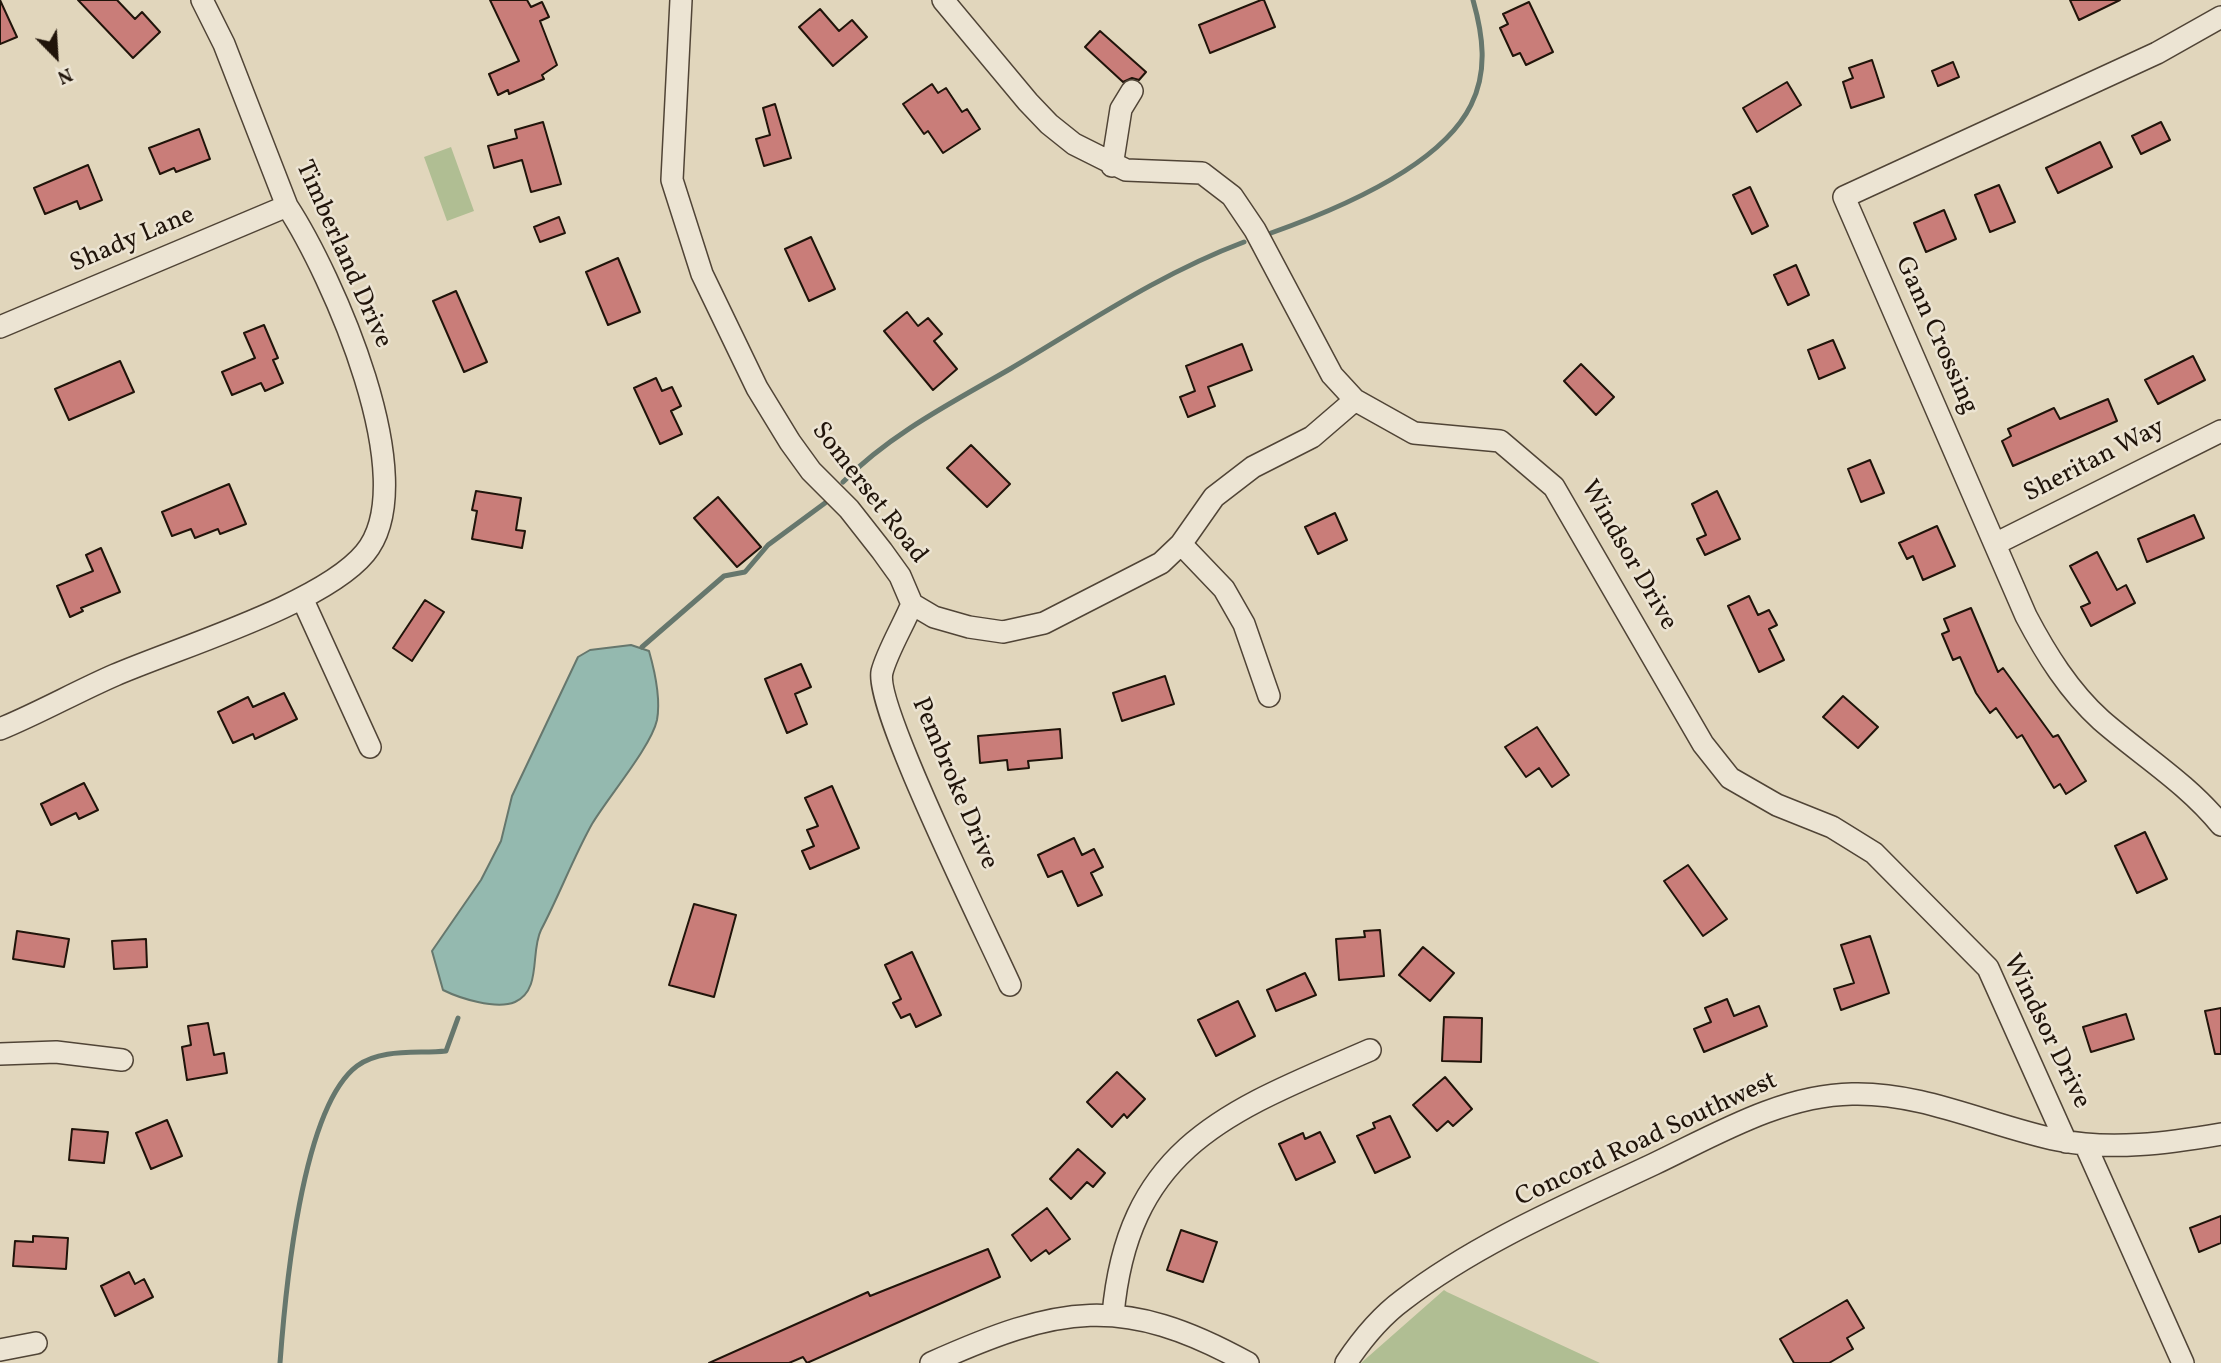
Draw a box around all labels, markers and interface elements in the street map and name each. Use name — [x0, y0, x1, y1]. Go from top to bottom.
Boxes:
north arrow — [21, 21, 91, 91]
text: N — [53, 60, 76, 90]
street label: Timberland Drive — [287, 156, 397, 354]
street label: Shady Lane — [66, 201, 200, 281]
street label: Gann Crossing — [1886, 253, 1984, 419]
street label: Sheritan Way — [2019, 413, 2171, 511]
street label: Somerset Road — [803, 417, 933, 571]
street label: Windsor Drive — [1572, 476, 1682, 636]
street label: Pembroke Drive — [903, 693, 1003, 875]
street label: Windsor Drive — [1994, 950, 2096, 1114]
street label: Concord Road Southwest — [1511, 1067, 1783, 1215]

